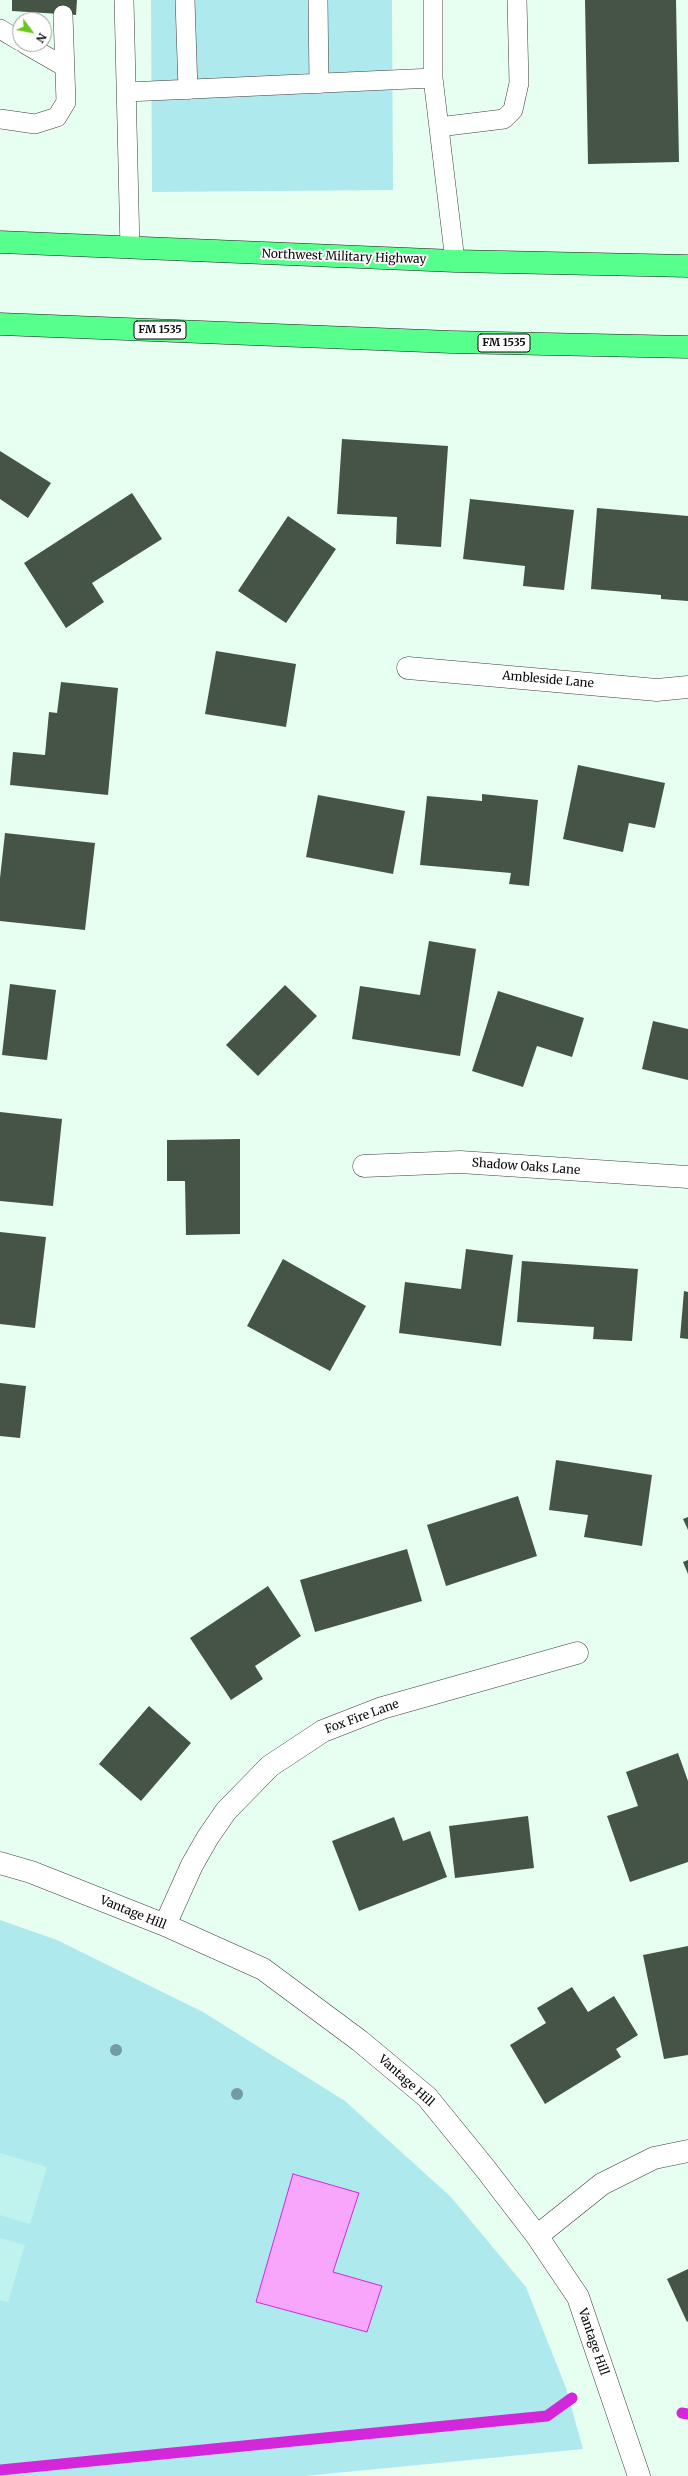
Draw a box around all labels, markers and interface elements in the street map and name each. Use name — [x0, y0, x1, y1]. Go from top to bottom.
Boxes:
north arrow — [12, 12, 52, 52]
text: N — [33, 30, 50, 45]
street label: Northwest Military Highway — [261, 247, 427, 267]
road number: FM 1535 — [134, 321, 186, 339]
road number: FM 1535 — [478, 334, 530, 352]
street label: Ambleside Lane — [502, 669, 594, 691]
street label: Shadow Oaks Lane — [471, 1156, 581, 1178]
street label: Fox Fire Lane — [323, 1697, 401, 1737]
street label: Vantage Hill — [98, 1893, 168, 1933]
street label: Vantage Hill — [375, 2052, 437, 2110]
street label: Vantage Hill — [575, 2307, 611, 2377]

